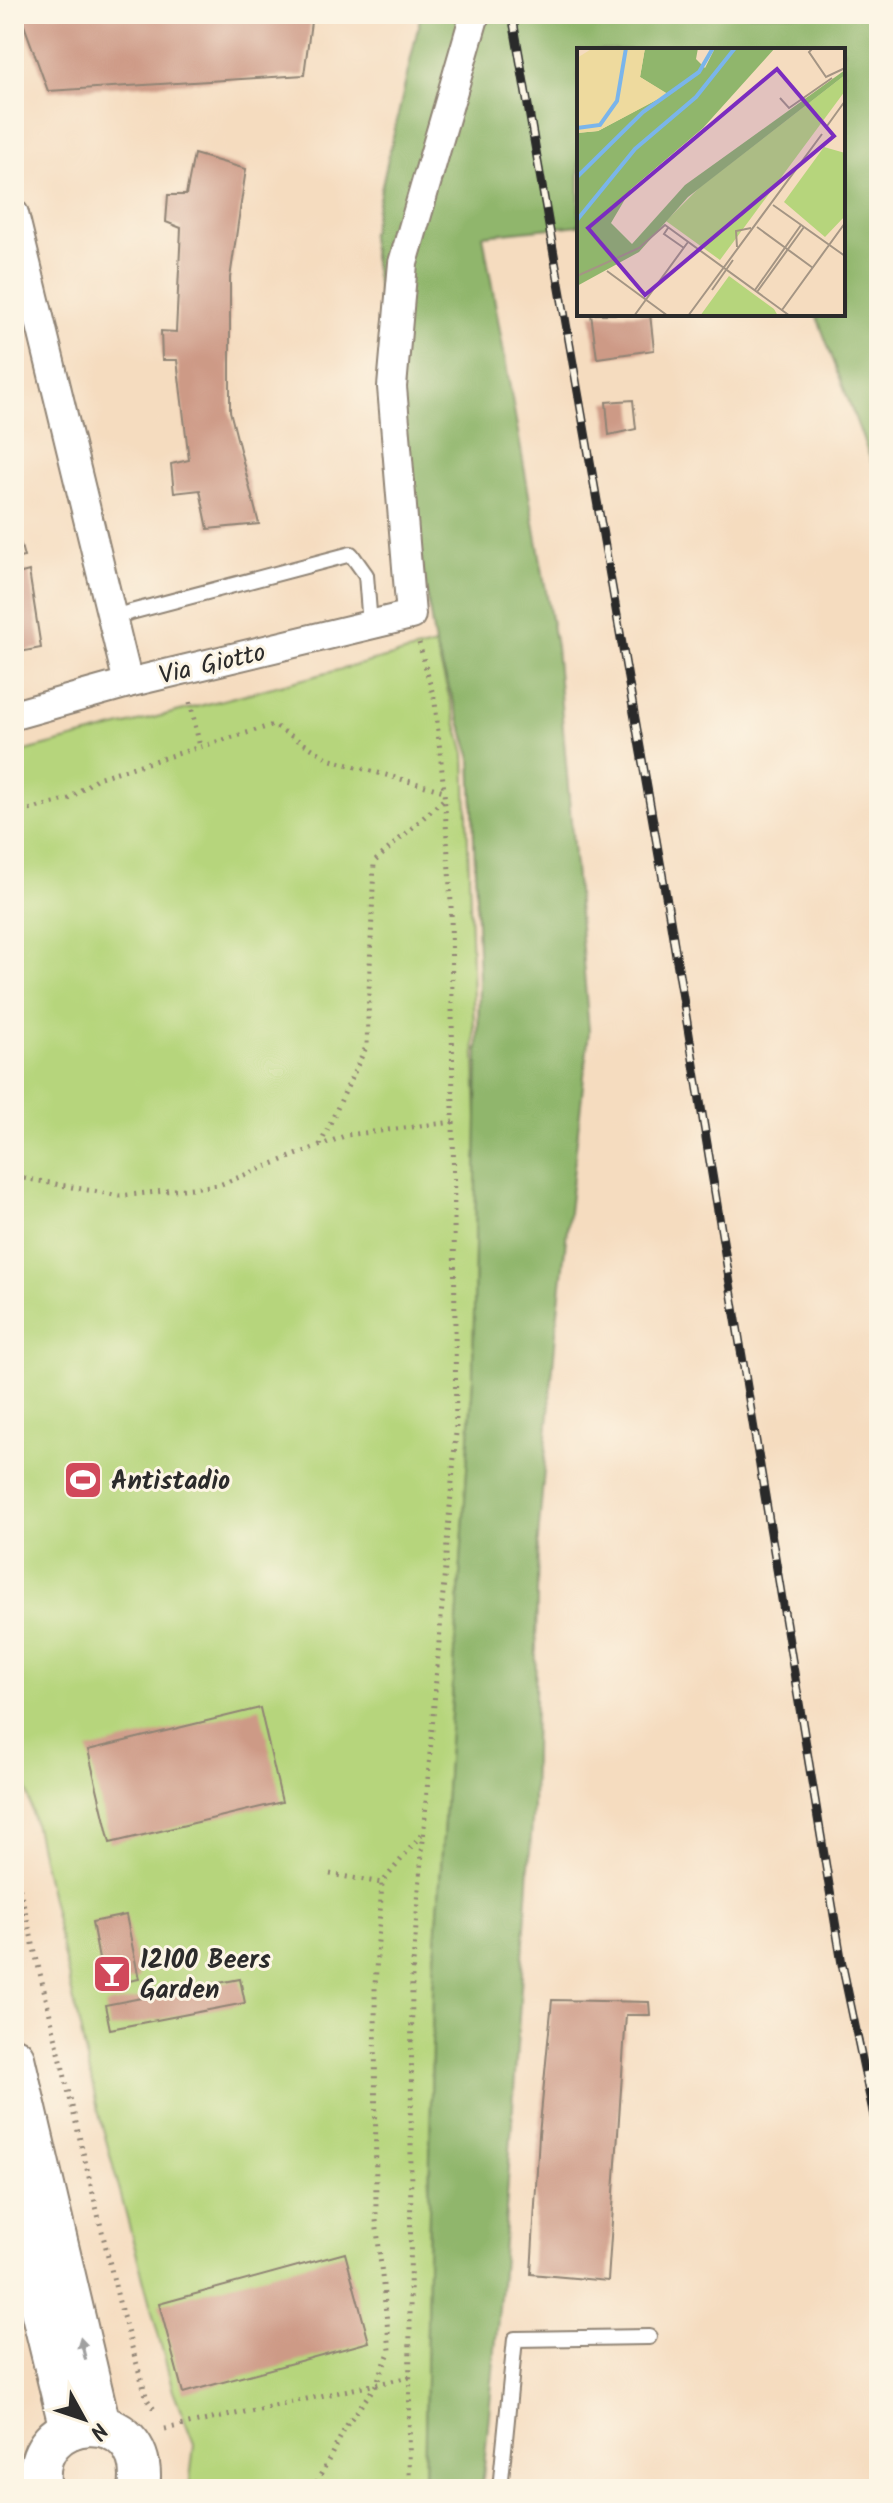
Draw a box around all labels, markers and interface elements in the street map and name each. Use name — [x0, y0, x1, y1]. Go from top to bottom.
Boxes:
inset map — [577, 48, 845, 316]
street label: Via Giotto — [155, 632, 270, 698]
sports icon: Antistadio — [62, 1459, 104, 1501]
place label: Antistadio — [111, 1461, 230, 1503]
place label: 12100 Beers Garden — [140, 1940, 271, 2012]
bar icon: 12100 Beers Garden — [91, 1953, 133, 1995]
one-way arrow — [76, 2336, 88, 2361]
north arrow — [44, 2379, 124, 2459]
text: N — [79, 2414, 115, 2447]

